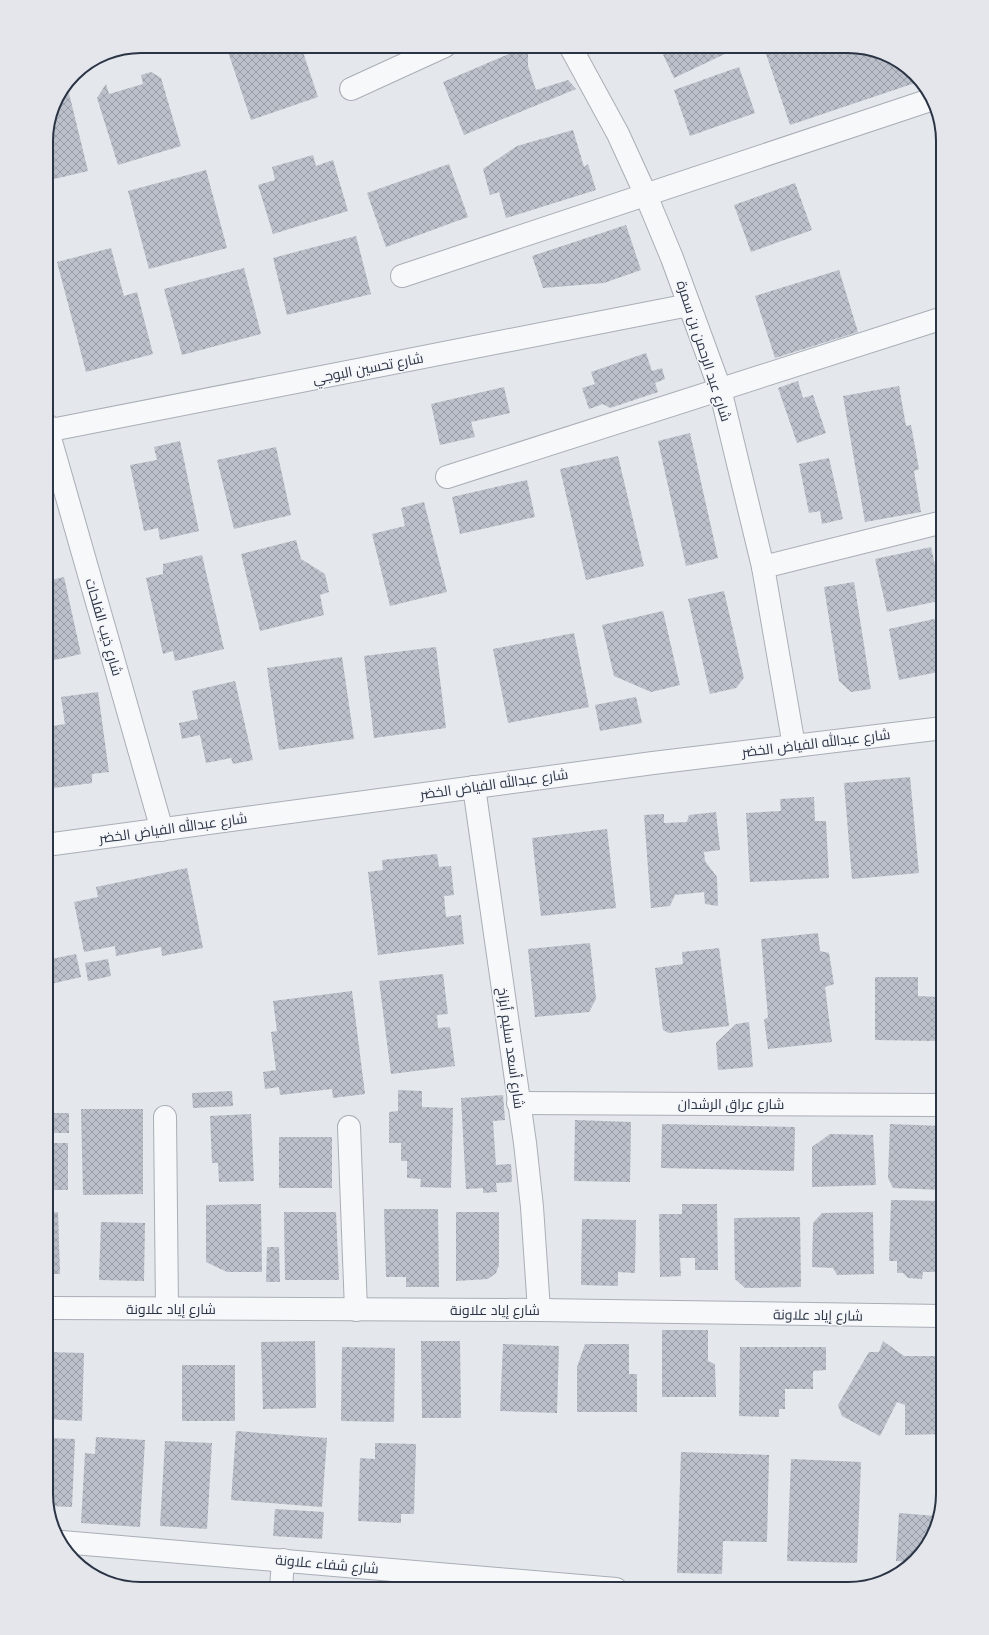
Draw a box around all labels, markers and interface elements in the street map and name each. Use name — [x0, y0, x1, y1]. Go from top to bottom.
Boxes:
street label: شارع عبد الرحمن بن سمرة — [672, 278, 735, 424]
street label: شارع تحسين البوجي — [311, 348, 425, 391]
street label: شارع ذيب الفلحات — [81, 576, 127, 678]
street label: شارع عبدالله الفياض الخضر — [740, 725, 891, 762]
street label: شارع عبدالله الفياض الخضر — [418, 765, 569, 804]
street label: شارع عبدالله الفياض الخضر — [97, 809, 248, 848]
street label: شارع أسعد سليم أبزاخ — [493, 986, 528, 1110]
street label: شارع عراق الرشدان — [678, 1095, 784, 1114]
street label: شارع إياد علاونة — [126, 1300, 216, 1319]
street label: شارع إياد علاونة — [450, 1301, 540, 1320]
street label: شارع إياد علاونة — [773, 1305, 863, 1326]
street label: شارع شفاء علاونة — [274, 1551, 379, 1578]

